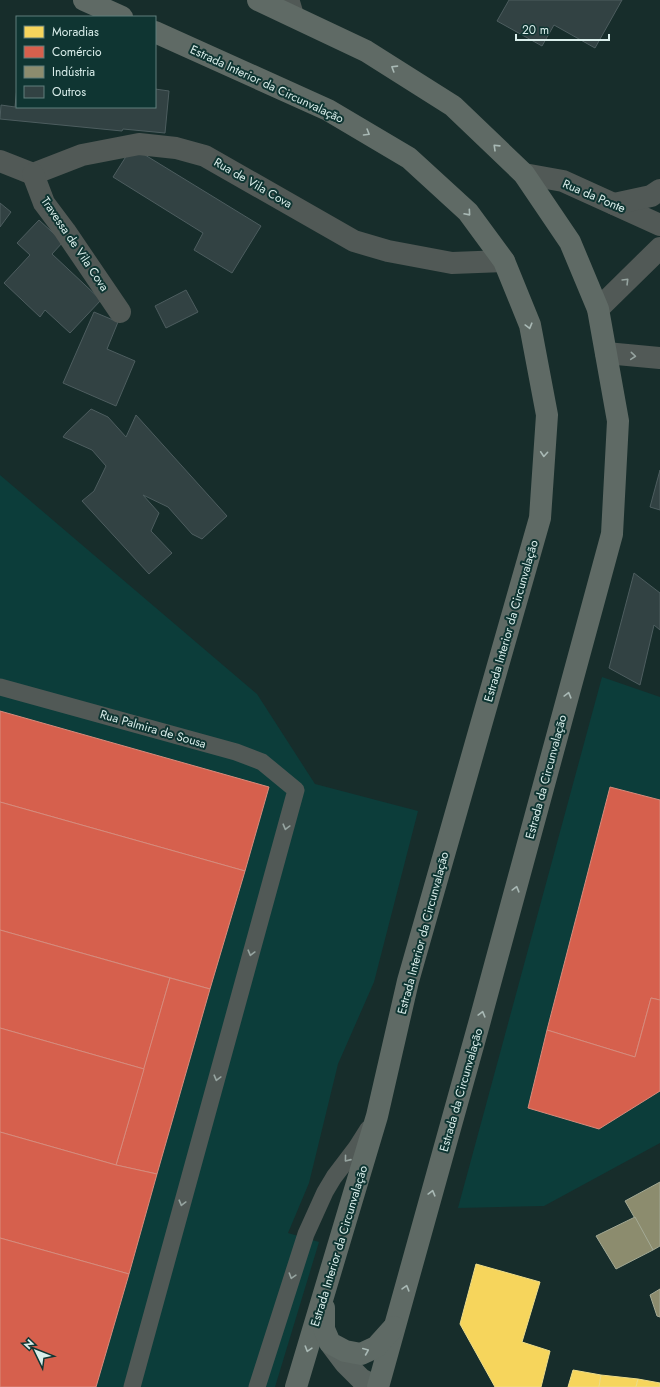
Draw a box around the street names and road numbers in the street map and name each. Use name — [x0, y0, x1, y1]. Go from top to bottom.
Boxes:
street label: Estrada Interior da Circunvalação — [187, 40, 347, 128]
street label: Rua de Vila Cova — [210, 153, 296, 213]
street label: Rua da Ponte — [560, 175, 628, 217]
street label: Travessa de Vila Cova — [37, 193, 113, 295]
street label: Estrada Interior da Circunvalação — [479, 538, 543, 704]
street label: Rua Palmira de Sousa — [98, 705, 208, 753]
street label: Estrada da Circunvalação — [521, 712, 571, 841]
street label: Estrada Interior da Circunvalação — [393, 849, 454, 1016]
street label: Estrada da Circunvalação — [435, 1026, 487, 1154]
street label: Estrada Interior da Circunvalação — [306, 1163, 372, 1329]

